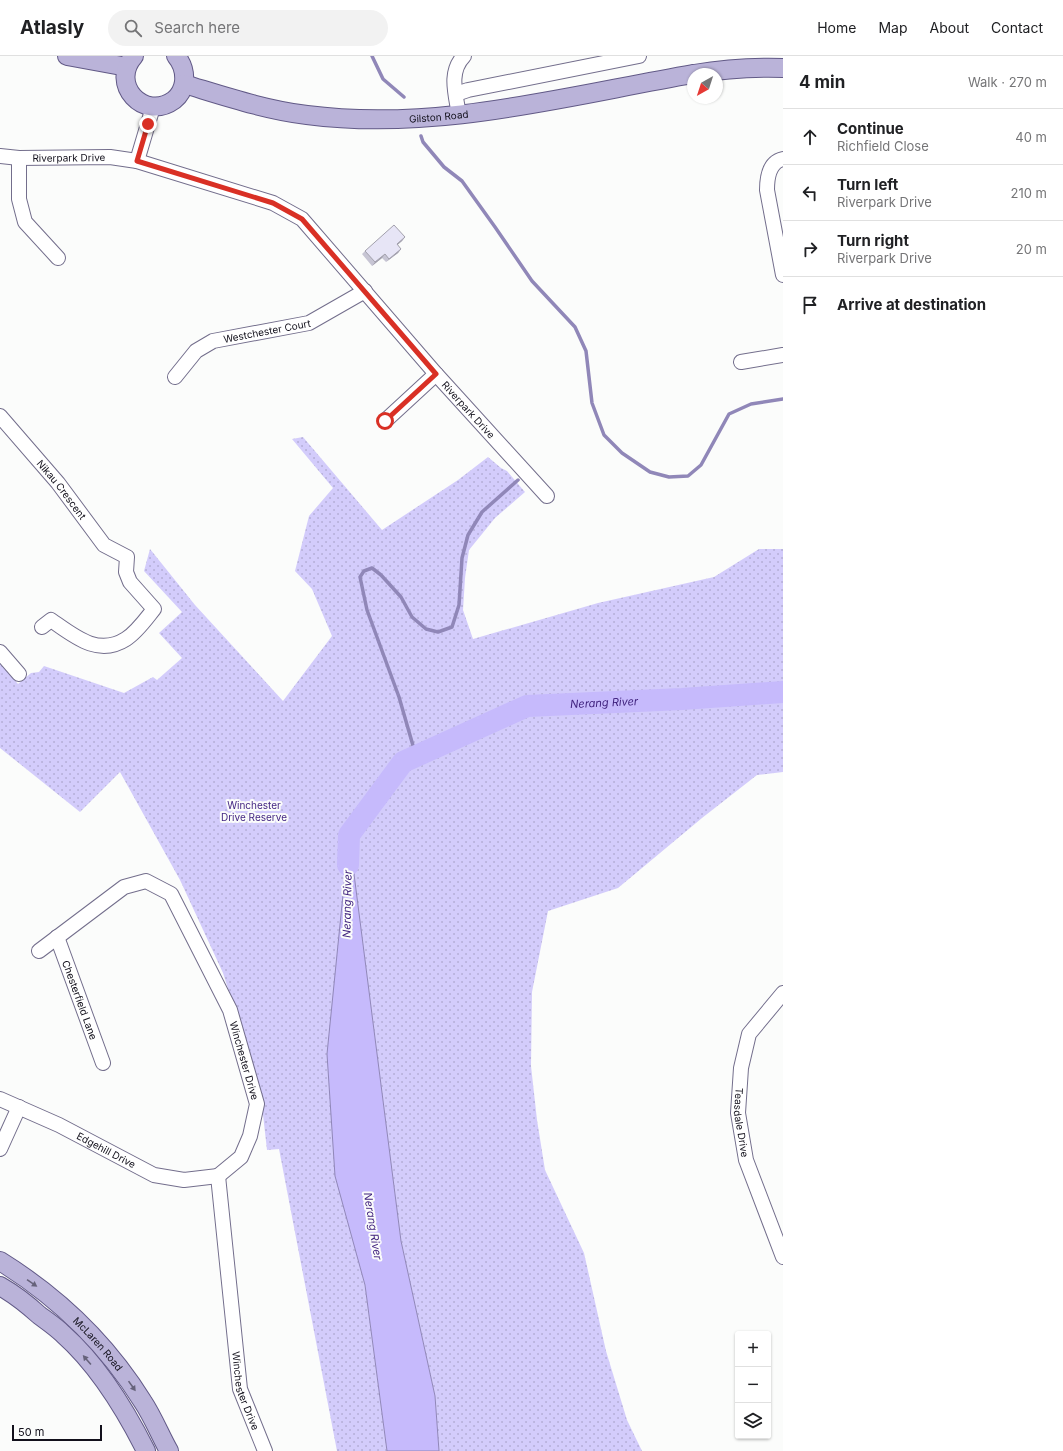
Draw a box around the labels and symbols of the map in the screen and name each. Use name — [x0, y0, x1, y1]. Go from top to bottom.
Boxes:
north arrow — [687, 68, 723, 104]
street label: Gilston Road — [409, 108, 469, 125]
route end — [139, 115, 157, 133]
street label: Riverpark Drive — [32, 151, 106, 164]
street label: Westchester Court — [222, 317, 312, 345]
street label: Riverpark Drive — [439, 379, 498, 441]
route start — [376, 412, 394, 430]
street label: Nikau Crescent — [35, 457, 89, 522]
water label: Nerang River — [570, 694, 639, 711]
park label: Winchester Drive Reserve — [221, 799, 287, 823]
water label: Nerang River — [339, 869, 355, 938]
street label: Chesterfield Lane — [60, 959, 100, 1041]
street label: Winchester Drive — [227, 1020, 262, 1101]
street label: Teasdale Drive — [732, 1087, 751, 1158]
street label: Edgehill Drive — [75, 1129, 138, 1170]
water label: Nerang River — [361, 1191, 385, 1261]
one-way arrow — [27, 1279, 37, 1287]
street label: McLaren Road — [71, 1314, 125, 1373]
street label: Winchester Drive — [230, 1351, 262, 1432]
one-way arrow — [82, 1355, 92, 1365]
one-way arrow — [128, 1380, 136, 1391]
scale bar — [12, 1423, 102, 1442]

